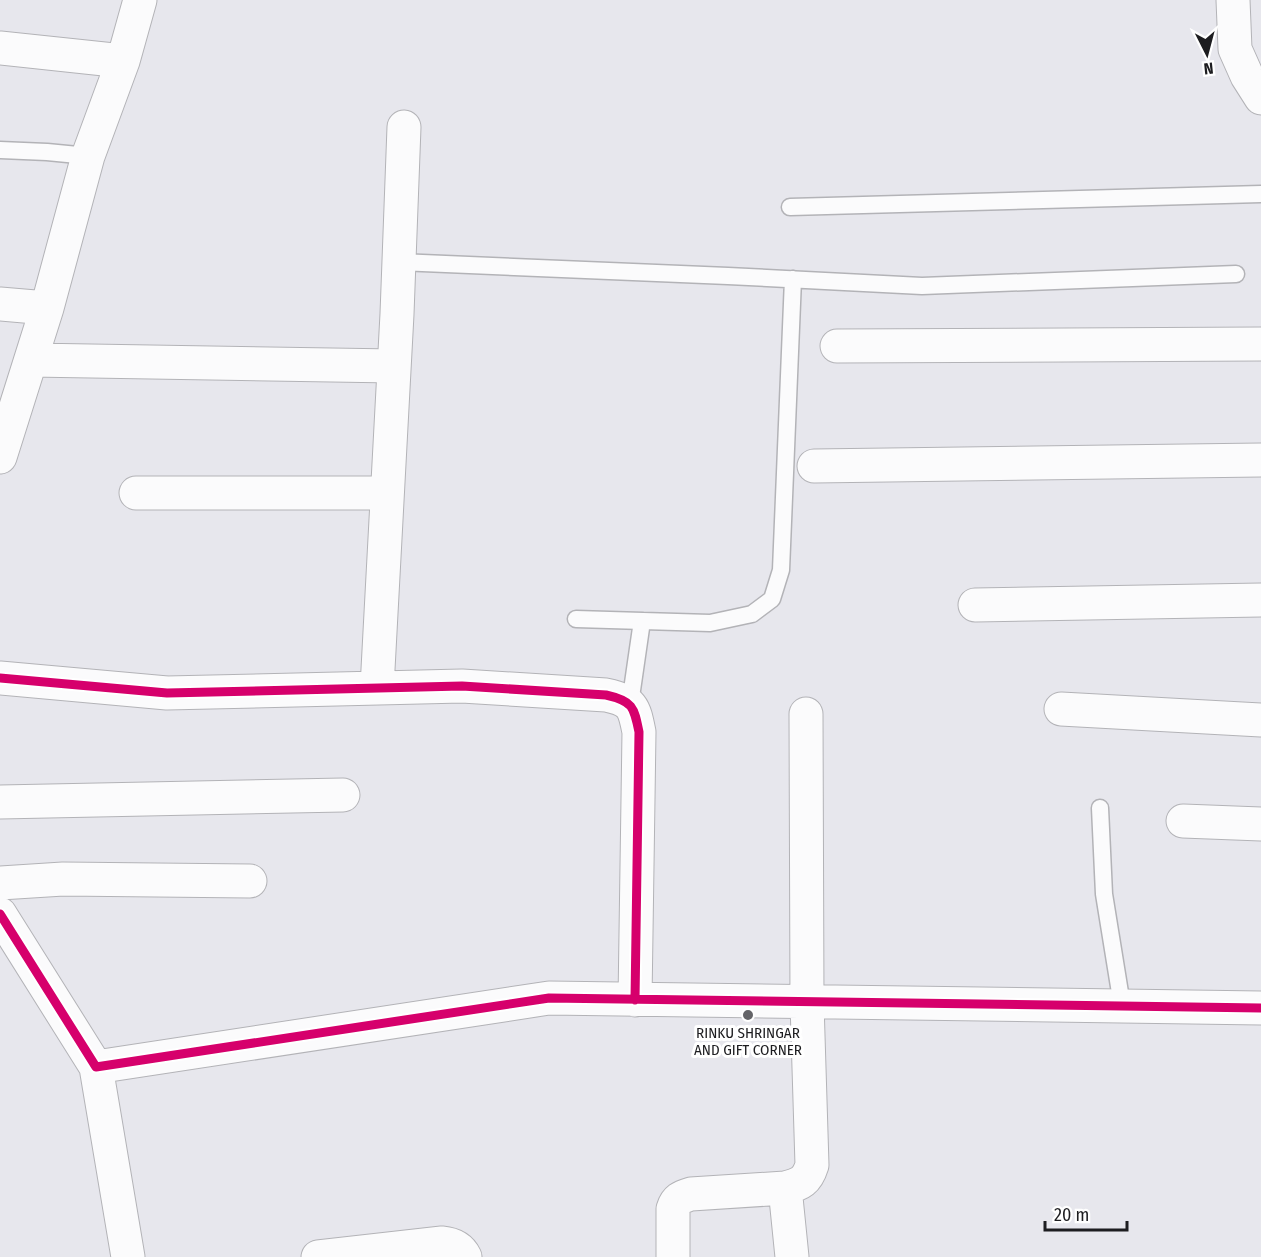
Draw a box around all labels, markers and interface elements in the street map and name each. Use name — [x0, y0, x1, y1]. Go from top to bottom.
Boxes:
north arrow — [1177, 24, 1237, 84]
text: N — [1203, 58, 1214, 78]
marker: RINKU SHRINGAR AND GIFT CORNER — [741, 1008, 755, 1022]
place label: RINKU SHRINGAR AND GIFT CORNER — [694, 1024, 802, 1059]
scale bar — [1045, 1194, 1128, 1232]
text: 20 m — [1054, 1204, 1089, 1226]

